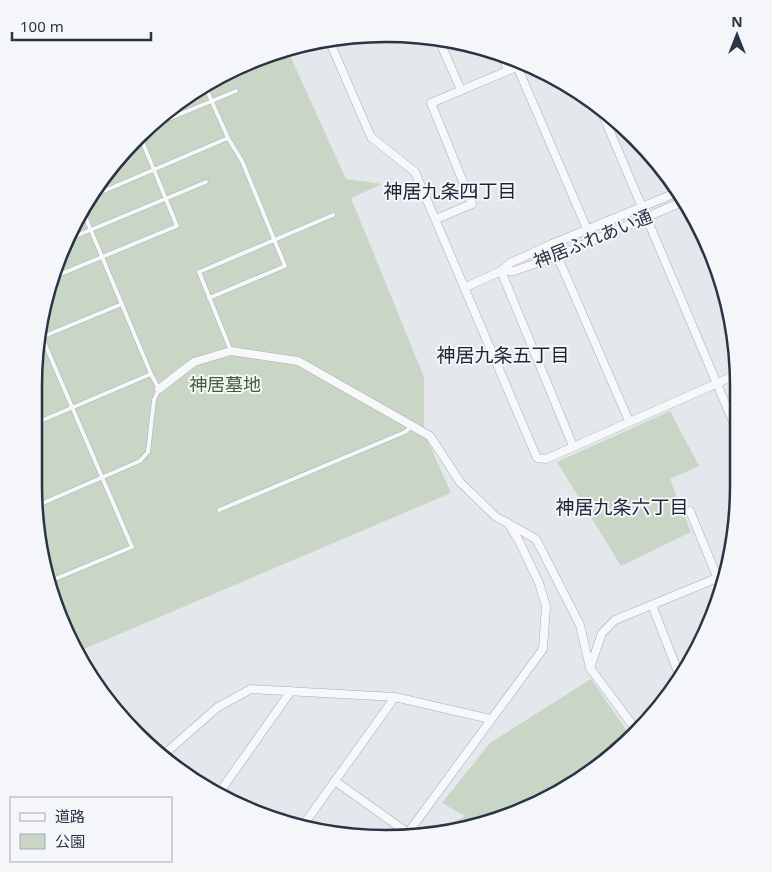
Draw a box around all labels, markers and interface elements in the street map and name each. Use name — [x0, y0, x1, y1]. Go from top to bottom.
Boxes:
scale bar — [12, 10, 151, 42]
north arrow — [712, 10, 762, 60]
text: N — [731, 12, 743, 31]
text: 100 m — [20, 16, 64, 36]
district label: 神居九条四丁目 — [383, 178, 517, 204]
street label: 神居ふれあい通 — [530, 203, 656, 273]
district label: 神居九条五丁目 — [436, 342, 570, 368]
park label: 神居墓地 — [189, 372, 261, 396]
district label: 神居九条六丁目 — [555, 494, 689, 520]
legend — [10, 797, 172, 862]
text: 道路 — [55, 806, 85, 826]
text: 公園 — [55, 831, 85, 851]

